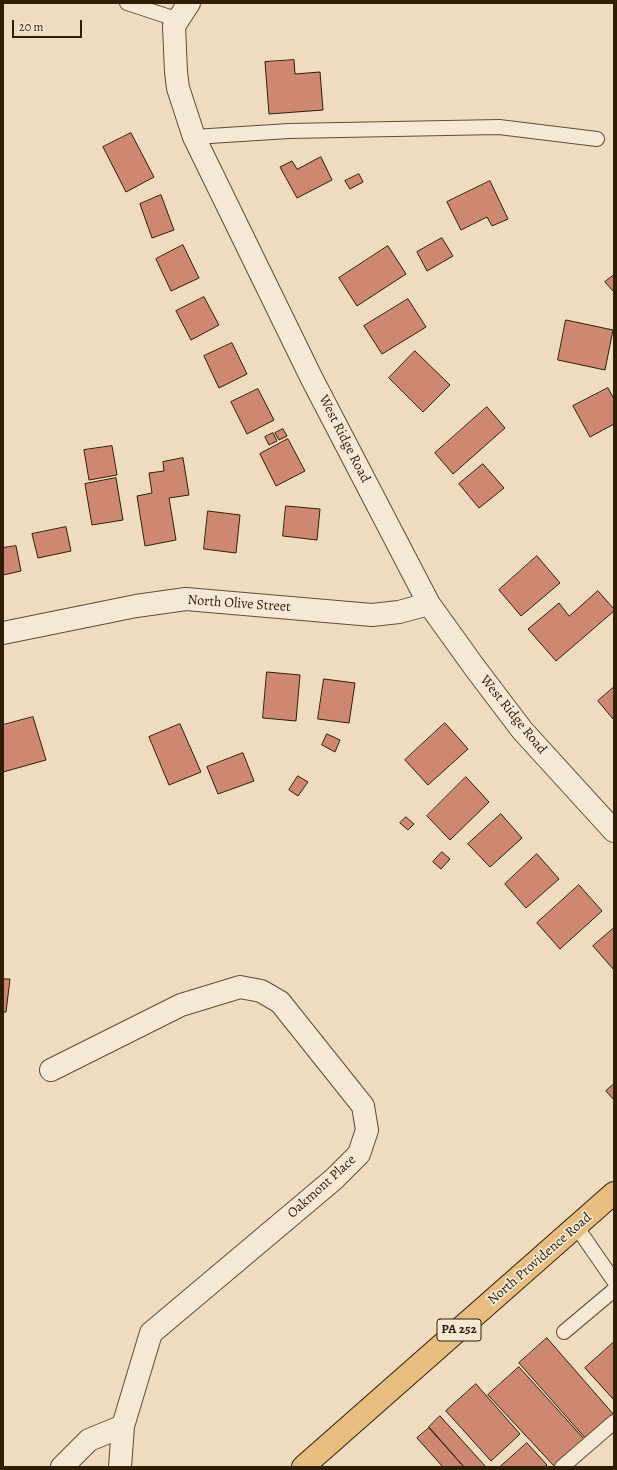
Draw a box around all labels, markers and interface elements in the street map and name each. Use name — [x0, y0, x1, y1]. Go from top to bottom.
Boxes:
scale bar — [14, 12, 84, 38]
text: 20 m — [19, 19, 43, 35]
street label: West Ridge Road — [315, 392, 373, 486]
street label: North Olive Street — [187, 592, 291, 616]
street label: West Ridge Road — [476, 672, 550, 758]
street label: Oakmont Place — [284, 1152, 360, 1222]
street label: North Providence Road — [485, 1209, 595, 1309]
road number: PA 252 — [437, 1319, 481, 1341]

